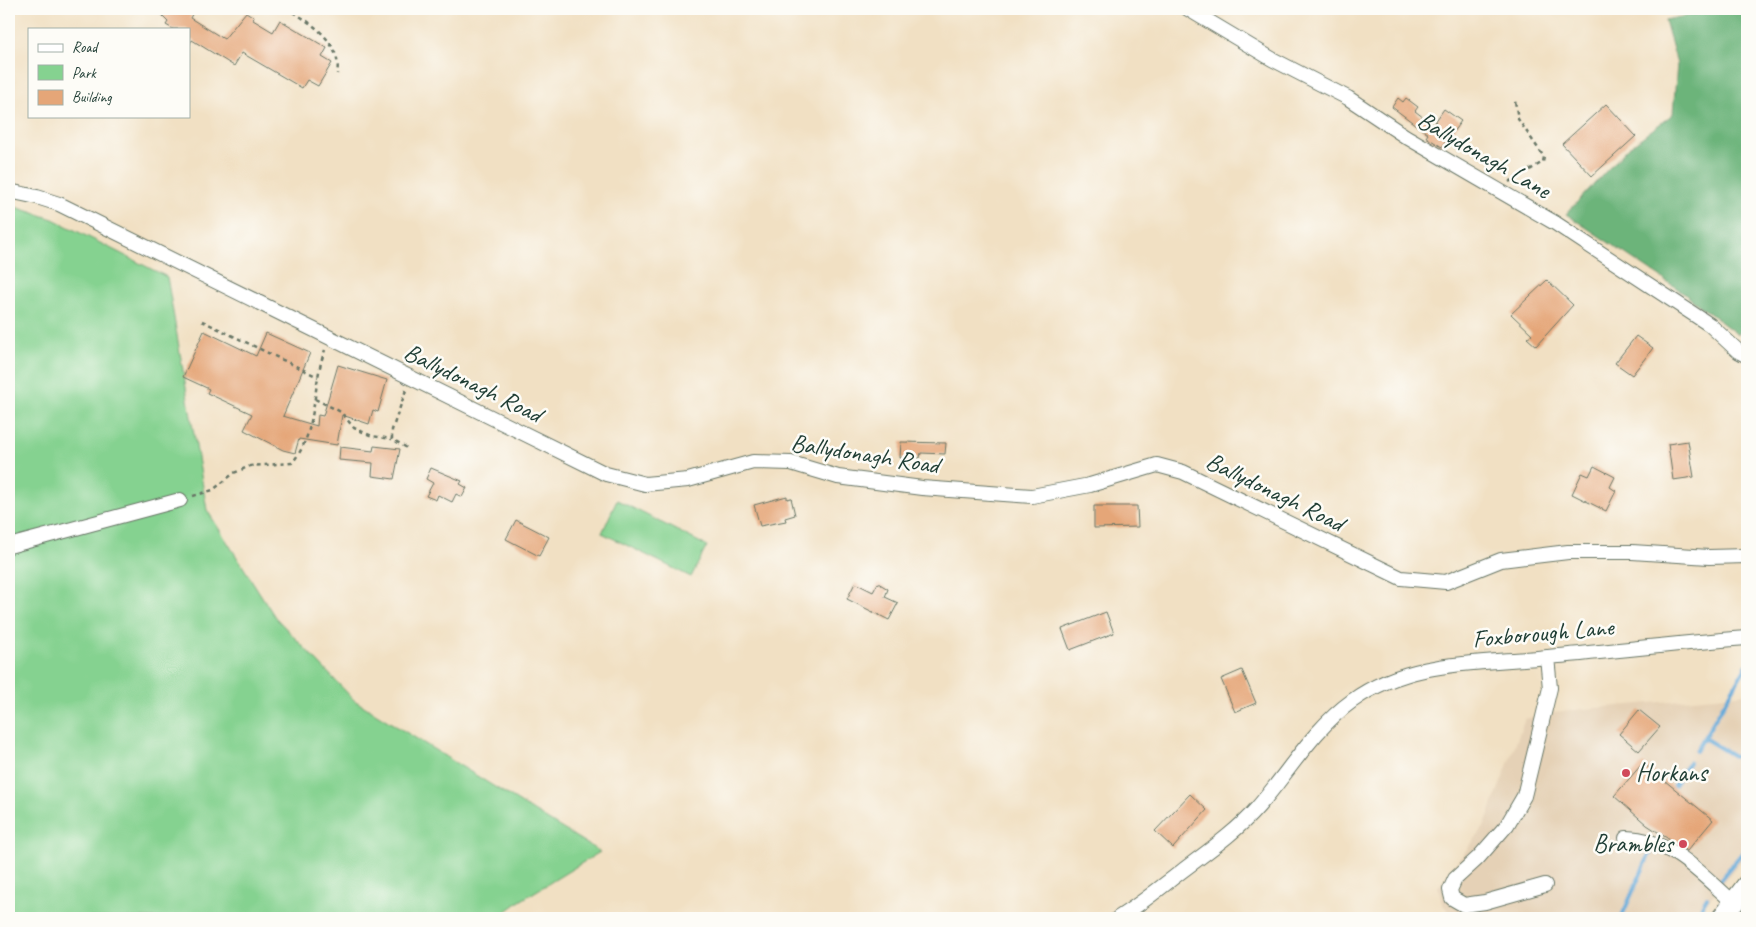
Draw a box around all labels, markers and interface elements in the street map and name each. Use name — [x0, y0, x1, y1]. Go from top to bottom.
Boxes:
legend — [28, 28, 190, 118]
text: Road — [72, 38, 99, 57]
text: Park — [72, 64, 97, 83]
text: Building — [72, 88, 112, 107]
street label: Ballydonagh Lane — [1412, 104, 1558, 207]
street label: Ballydonagh Road — [399, 336, 551, 432]
street label: Ballydonagh Road — [789, 427, 945, 482]
street label: Ballydonagh Road — [1201, 445, 1353, 541]
street label: Foxborough Lane — [1471, 611, 1617, 655]
place label: Horkans — [1636, 757, 1709, 789]
marker: Horkans — [1620, 767, 1632, 779]
place label: Brambles — [1593, 828, 1675, 860]
marker: Brambles — [1677, 838, 1689, 850]

